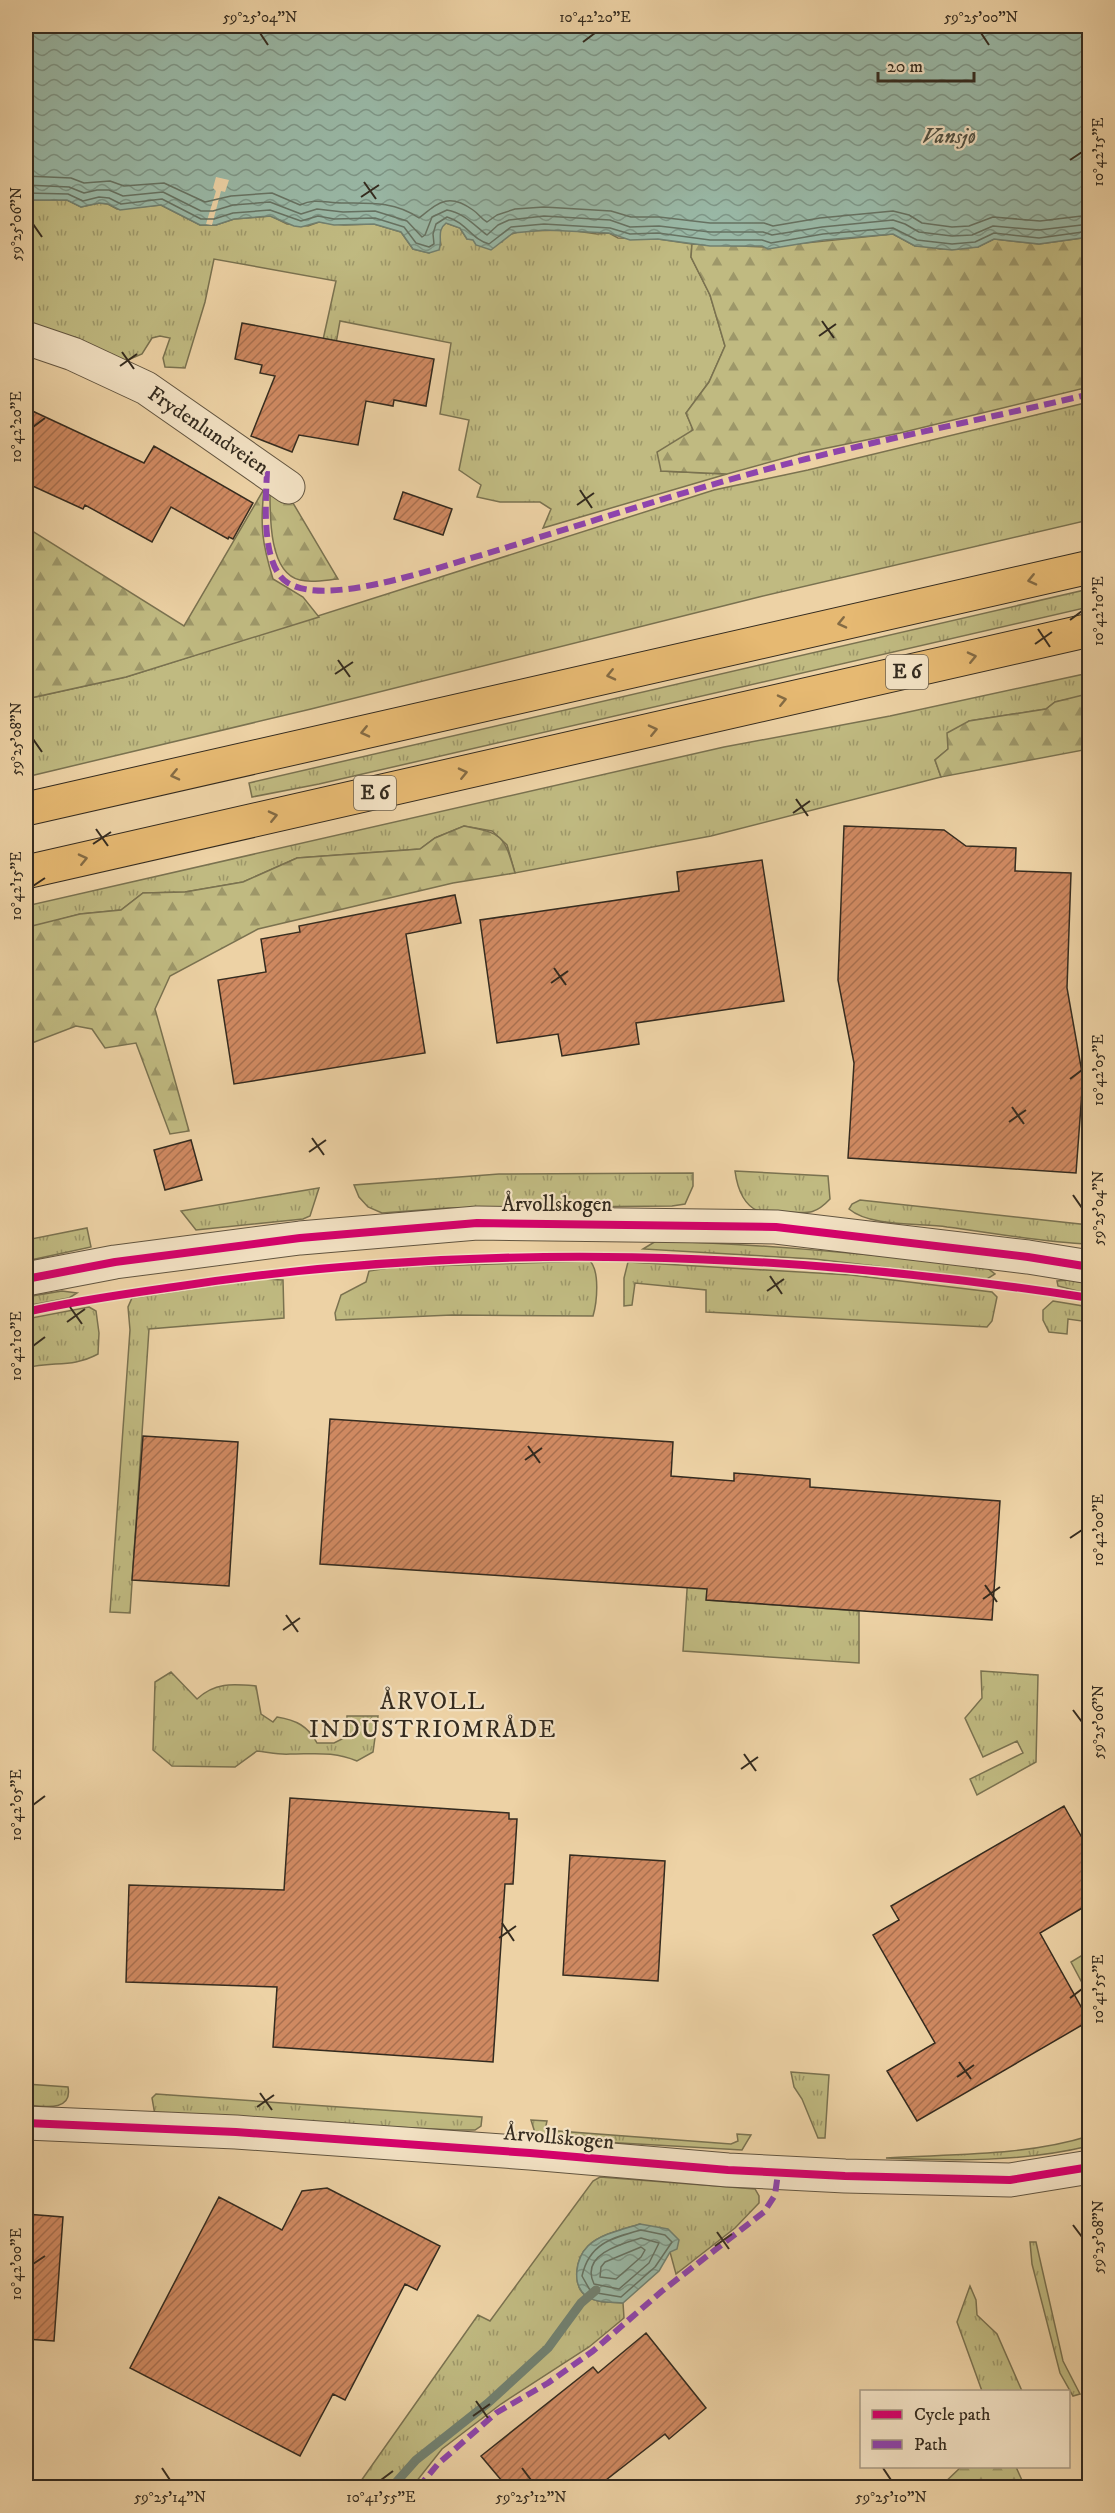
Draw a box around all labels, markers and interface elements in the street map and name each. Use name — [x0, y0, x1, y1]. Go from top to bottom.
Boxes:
text: 59°25'04"N — [223, 8, 297, 27]
text: 10°42'20"E — [559, 8, 631, 27]
text: 59°25'00"N — [944, 8, 1018, 27]
scale bar — [878, 45, 974, 83]
text: 20 m — [887, 56, 923, 78]
text: 10°42'15"E — [1089, 117, 1108, 187]
water label: Vansjø — [922, 123, 976, 150]
text: 59°25'06"N — [7, 187, 26, 261]
street label: Frydenlundveien — [143, 381, 273, 481]
text: 10°42'20"E — [7, 391, 26, 463]
one-way arrow — [1028, 572, 1038, 585]
text: 10°42'10"E — [1089, 576, 1108, 646]
one-way arrow — [838, 616, 848, 629]
one-way arrow — [967, 651, 977, 664]
road number: E 6 — [886, 655, 928, 689]
one-way arrow — [606, 668, 616, 681]
one-way arrow — [777, 695, 787, 708]
text: 59°25'08"N — [7, 702, 26, 776]
one-way arrow — [360, 724, 370, 737]
one-way arrow — [648, 724, 658, 737]
one-way arrow — [458, 767, 468, 780]
one-way arrow — [170, 768, 180, 781]
road number: E 6 — [354, 776, 396, 810]
one-way arrow — [267, 811, 277, 824]
text: 10°42'15"E — [7, 851, 26, 921]
one-way arrow — [77, 854, 87, 867]
text: 10°42'05"E — [1089, 1034, 1108, 1106]
text: 59°25'04"N — [1089, 1171, 1108, 1245]
street label: Årvollskogen — [502, 1190, 612, 1218]
text: 10°42'10"E — [7, 1311, 26, 1381]
text: 10°42'00"E — [1089, 1493, 1108, 1566]
text: 59°25'06"N — [1089, 1685, 1108, 1759]
district label: ÅRVOLL INDUSTRIOMRÅDE — [309, 1686, 557, 1745]
text: 10°42'05"E — [7, 1769, 26, 1841]
text: 10°41'55"E — [1089, 1954, 1108, 2024]
street label: Årvollskogen — [503, 2118, 615, 2156]
text: 59°25'08"N — [1089, 2200, 1108, 2274]
text: 10°42'00"E — [7, 2227, 26, 2300]
legend — [860, 2390, 1070, 2468]
text: Cycle path — [914, 2404, 991, 2426]
text: Path — [914, 2434, 948, 2456]
text: 59°25'14"N — [134, 2488, 206, 2507]
text: 10°41'55"E — [346, 2488, 416, 2507]
text: 59°25'12"N — [496, 2488, 566, 2507]
text: 59°25'10"N — [855, 2488, 927, 2507]

